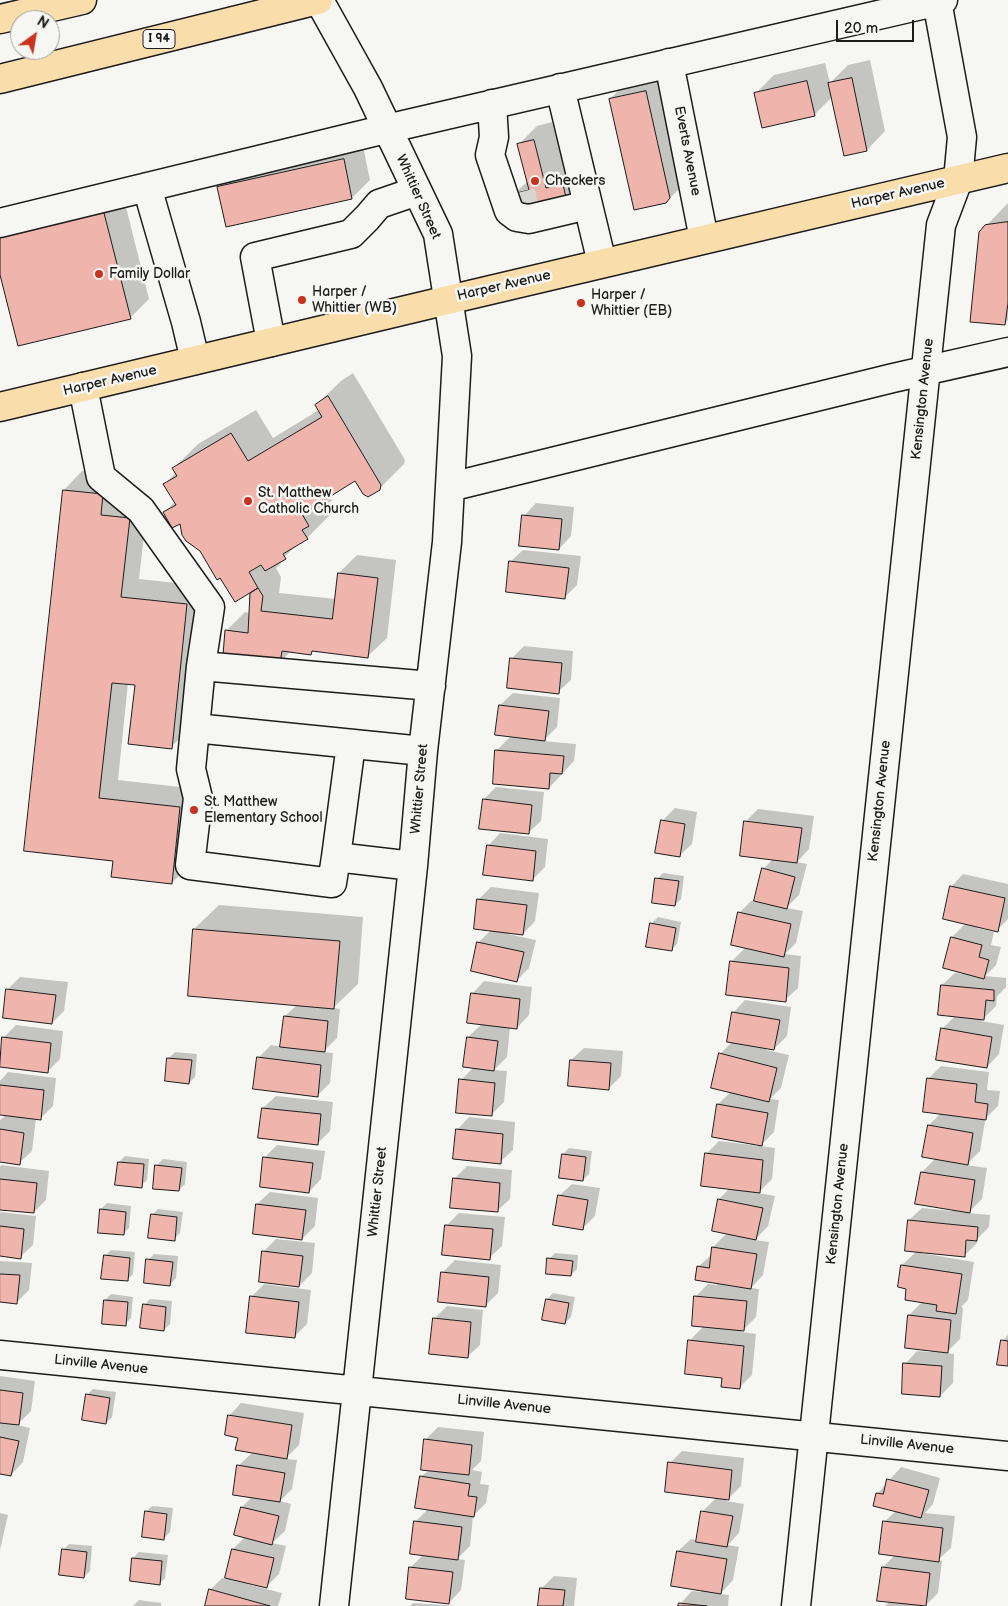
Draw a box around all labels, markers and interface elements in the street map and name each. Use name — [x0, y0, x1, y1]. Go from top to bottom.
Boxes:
north arrow — [10, 10, 60, 60]
scale bar — [838, 10, 916, 42]
text: N — [34, 13, 52, 33]
text: 20 m — [844, 19, 878, 38]
road number: I 94 — [143, 30, 175, 48]
street label: Everts Avenue — [670, 105, 704, 197]
street label: Whittier Street — [392, 152, 444, 242]
place label: Checkers — [545, 173, 605, 189]
marker: Checkers — [529, 175, 541, 187]
street label: Harper Avenue — [850, 175, 946, 213]
place label: Family Dollar — [109, 266, 190, 282]
street label: Harper Avenue — [456, 267, 552, 305]
marker: Family Dollar — [93, 268, 105, 280]
place label: Harper / Whittier (WB) — [312, 284, 397, 316]
place label: Harper / Whittier (EB) — [591, 287, 672, 320]
marker: Harper / Whittier (WB) — [296, 294, 308, 306]
marker: Harper / Whittier (EB) — [575, 297, 587, 309]
street label: Kensington Avenue — [908, 338, 938, 460]
street label: Harper Avenue — [62, 362, 158, 400]
place label: St. Matthew Catholic Church — [258, 485, 359, 518]
marker: St. Matthew Catholic Church — [242, 495, 254, 507]
street label: Kensington Avenue — [865, 740, 895, 862]
street label: Whittier Street — [408, 743, 432, 835]
place label: St. Matthew Elementary School — [204, 794, 323, 826]
marker: St. Matthew Elementary School — [188, 804, 200, 816]
street label: Kensington Avenue — [823, 1143, 853, 1265]
street label: Whittier Street — [365, 1146, 391, 1238]
street label: Linville Avenue — [53, 1352, 149, 1378]
street label: Linville Avenue — [456, 1392, 552, 1418]
street label: Linville Avenue — [859, 1432, 955, 1458]

